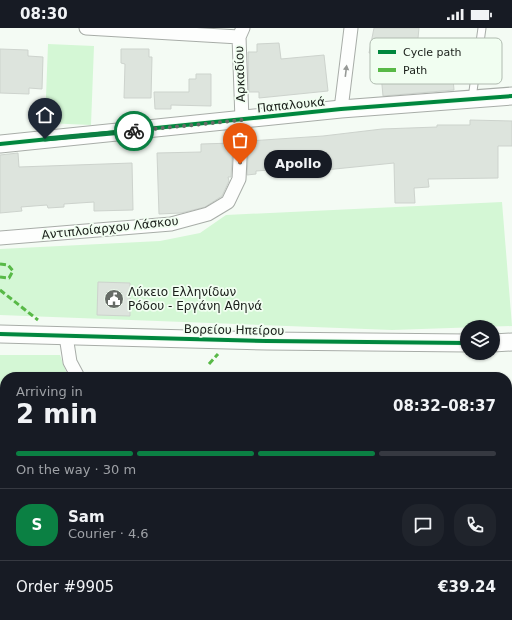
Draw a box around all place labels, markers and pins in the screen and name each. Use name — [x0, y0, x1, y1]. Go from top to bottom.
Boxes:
pin — [28, 98, 62, 139]
pin — [223, 123, 257, 164]
callout: Apollo — [264, 150, 332, 178]
place label: Λύκειο Ελληνίδων Ρόδου - Εργάνη Αθηνά — [128, 285, 262, 313]
public building icon: Λύκειο Ελληνίδων Ρόδου - Εργάνη Αθηνά — [103, 288, 125, 310]

